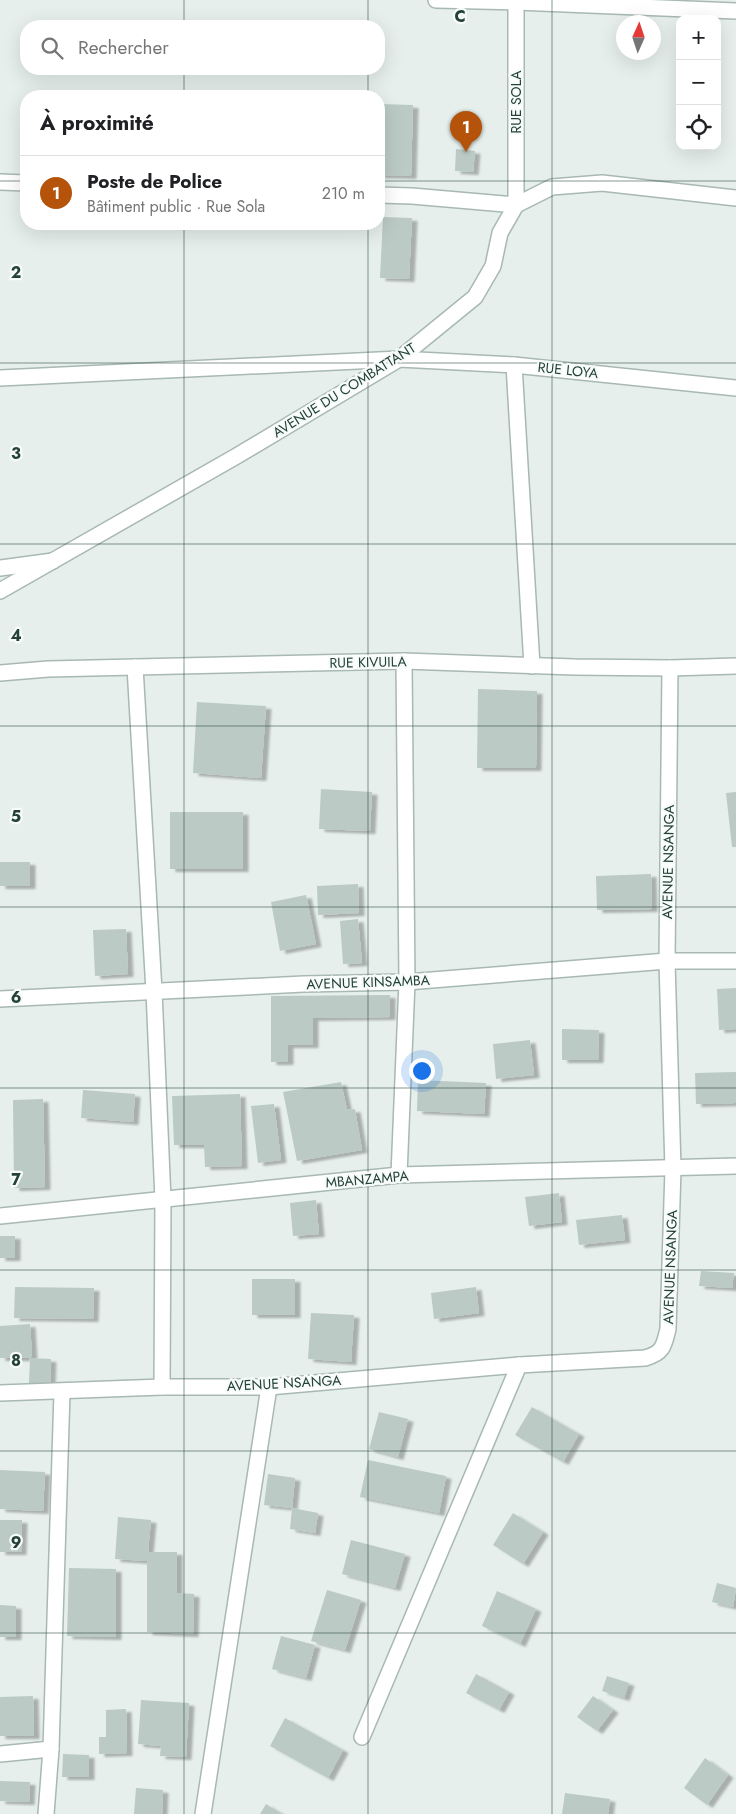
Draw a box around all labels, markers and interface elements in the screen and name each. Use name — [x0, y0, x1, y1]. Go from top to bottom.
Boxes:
text: C — [454, 5, 466, 28]
north arrow — [616, 15, 661, 60]
map controls — [676, 15, 721, 150]
button: + — [676, 15, 721, 60]
search box — [20, 20, 385, 75]
icon: search — [38, 34, 66, 62]
text: Rechercher — [78, 34, 169, 61]
button: − — [676, 60, 721, 105]
street label: RUE SOLA — [506, 70, 526, 134]
button: locate — [676, 105, 721, 150]
text: À proximité — [40, 108, 154, 138]
pin: 1 — [450, 111, 482, 152]
text: Poste de Police — [87, 168, 222, 195]
text: 1 — [52, 182, 60, 205]
text: 210 m — [322, 182, 365, 205]
text: Bâtiment public · Rue Sola — [87, 195, 265, 218]
text: 2 — [11, 261, 21, 284]
street label: AVENUE DU COMBATTANT — [269, 337, 420, 442]
street label: RUE LOYA — [537, 357, 600, 383]
text: 3 — [11, 442, 21, 465]
text: 4 — [10, 624, 22, 647]
street label: RUE KIVUILA — [329, 651, 408, 673]
street label: AVENUE NSANGA — [657, 804, 679, 919]
text: 5 — [11, 805, 21, 828]
street label: AVENUE KINSAMBA — [306, 970, 431, 994]
text: 6 — [11, 986, 21, 1009]
your location — [409, 1058, 435, 1084]
street label: MBANZAMPA — [325, 1165, 410, 1193]
text: 7 — [11, 1168, 21, 1191]
street label: AVENUE NSANGA — [658, 1209, 682, 1325]
text: 8 — [11, 1349, 21, 1372]
street label: AVENUE NSANGA — [226, 1370, 342, 1396]
text: 9 — [11, 1531, 21, 1554]

